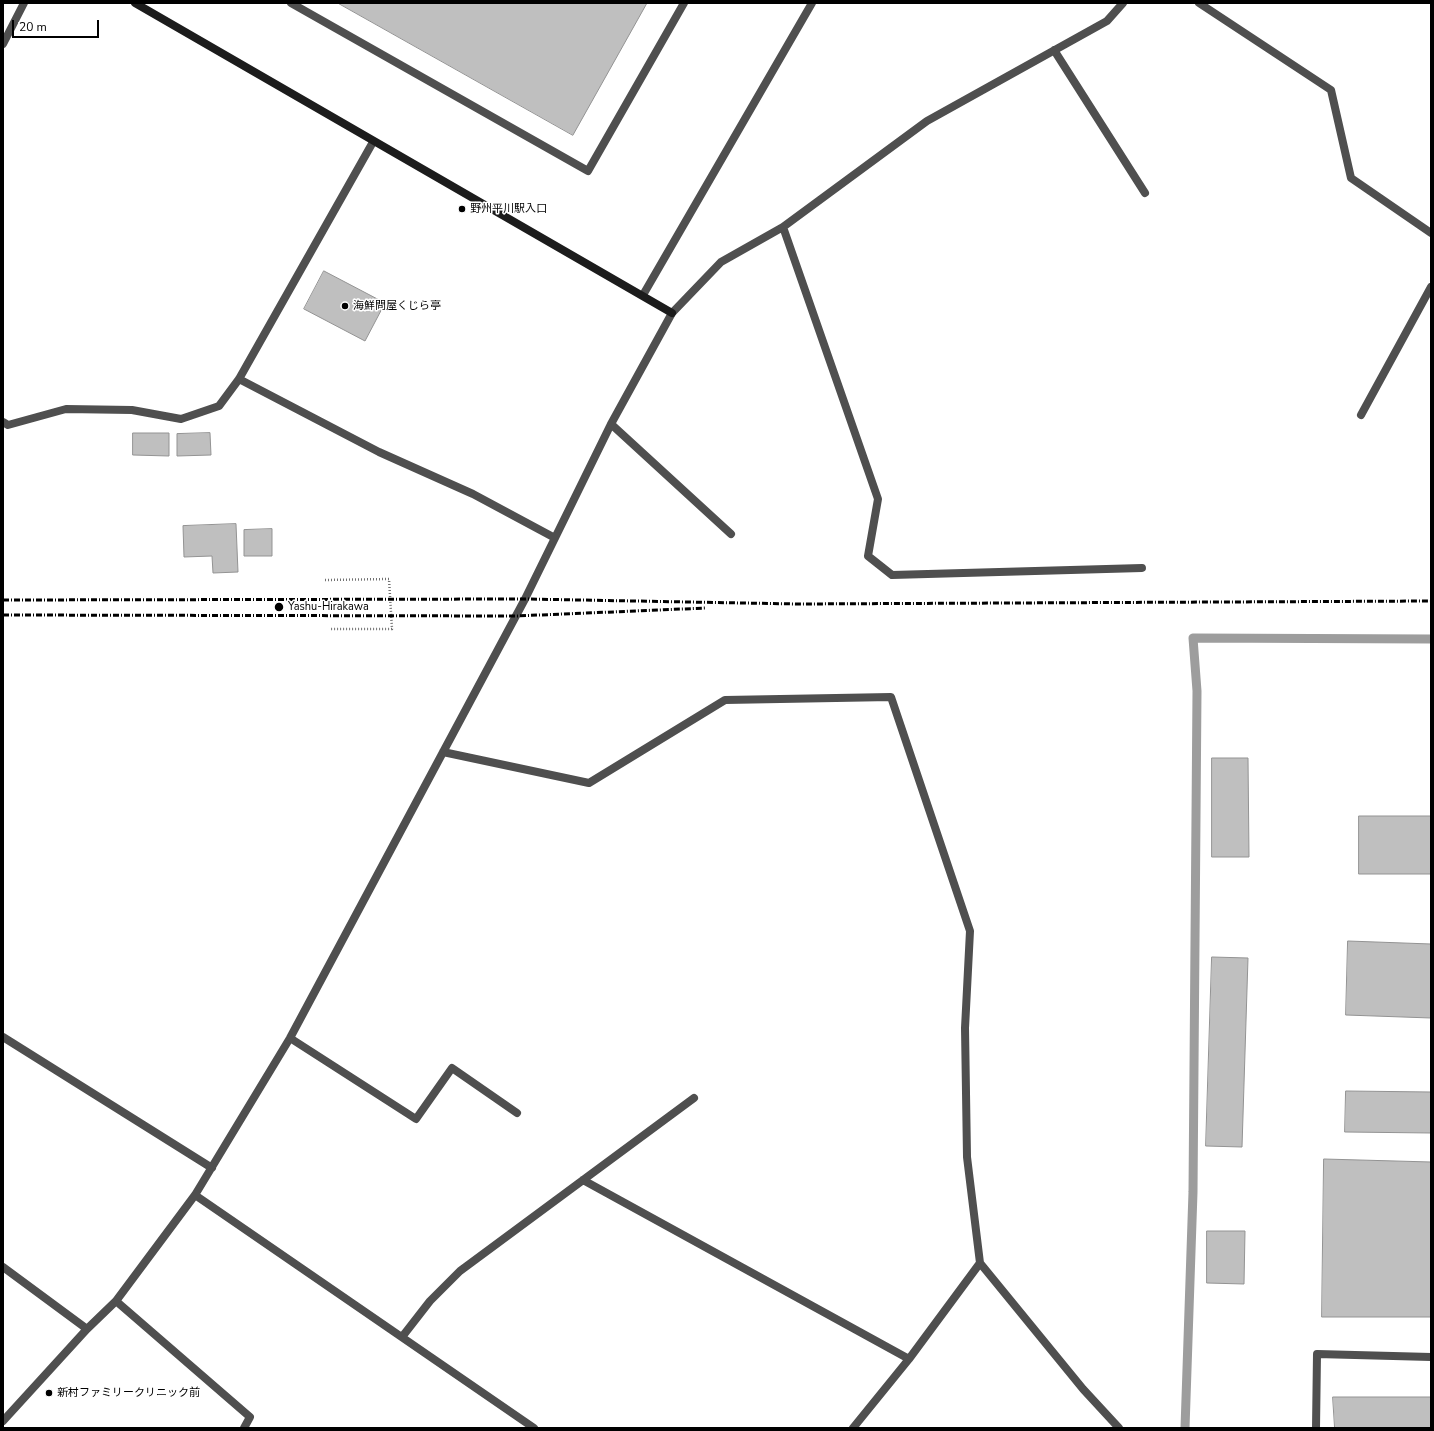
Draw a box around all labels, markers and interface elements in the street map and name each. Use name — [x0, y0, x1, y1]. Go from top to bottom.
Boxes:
scale bar — [14, 12, 101, 38]
text: 20 m — [19, 19, 47, 35]
place label: 野州平川駅入口 — [470, 202, 547, 216]
marker: 野州平川駅入口 — [457, 204, 467, 214]
place label: 海鮮問屋くじら亭 — [353, 299, 441, 313]
marker: 海鮮問屋くじら亭 — [340, 301, 350, 311]
place label: Yashu-Hirakawa — [288, 600, 369, 614]
marker: Yashu-Hirakawa — [273, 601, 285, 613]
place label: 新村ファミリークリニック前 — [57, 1386, 200, 1400]
marker: 新村ファミリークリニック前 — [44, 1388, 54, 1398]

